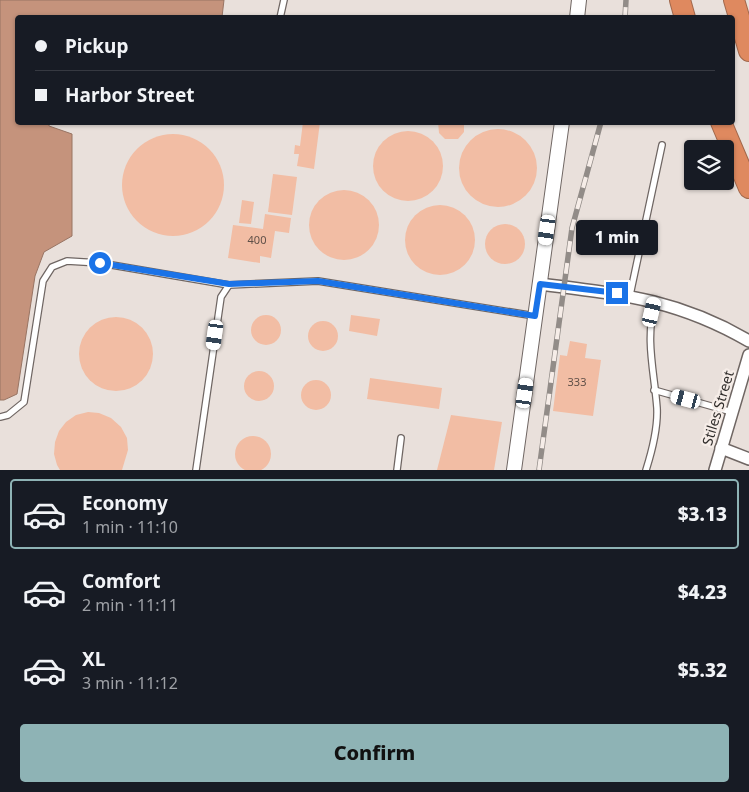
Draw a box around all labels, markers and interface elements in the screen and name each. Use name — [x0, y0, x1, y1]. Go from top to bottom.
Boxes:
text: Pickup — [65, 33, 128, 59]
text: Harbor Street — [65, 82, 195, 108]
map controls — [684, 140, 734, 190]
button: layers — [684, 140, 734, 190]
car — [537, 214, 556, 246]
callout: 1 min — [576, 220, 658, 256]
text: 1 min — [595, 226, 639, 248]
house number: 400 — [248, 232, 266, 247]
route start — [89, 252, 111, 274]
route end — [606, 282, 628, 304]
car — [641, 296, 662, 328]
car — [205, 319, 224, 351]
street label: Stiles Street — [697, 368, 738, 448]
house number: 333 — [568, 374, 586, 389]
car — [515, 377, 534, 409]
car — [669, 388, 702, 410]
text: Economy — [82, 490, 168, 516]
icon: car — [22, 492, 67, 537]
text: $3.13 — [678, 501, 727, 527]
text: 1 min · 11:10 — [82, 516, 178, 538]
text: Comfort — [82, 568, 161, 594]
icon: car — [22, 570, 67, 615]
text: $4.23 — [678, 579, 727, 605]
text: 2 min · 11:11 — [82, 594, 178, 616]
text: XL — [82, 646, 105, 672]
icon: car — [22, 648, 67, 693]
text: $5.32 — [678, 657, 727, 683]
text: 3 min · 11:12 — [82, 672, 178, 694]
button: Confirm — [20, 724, 729, 782]

